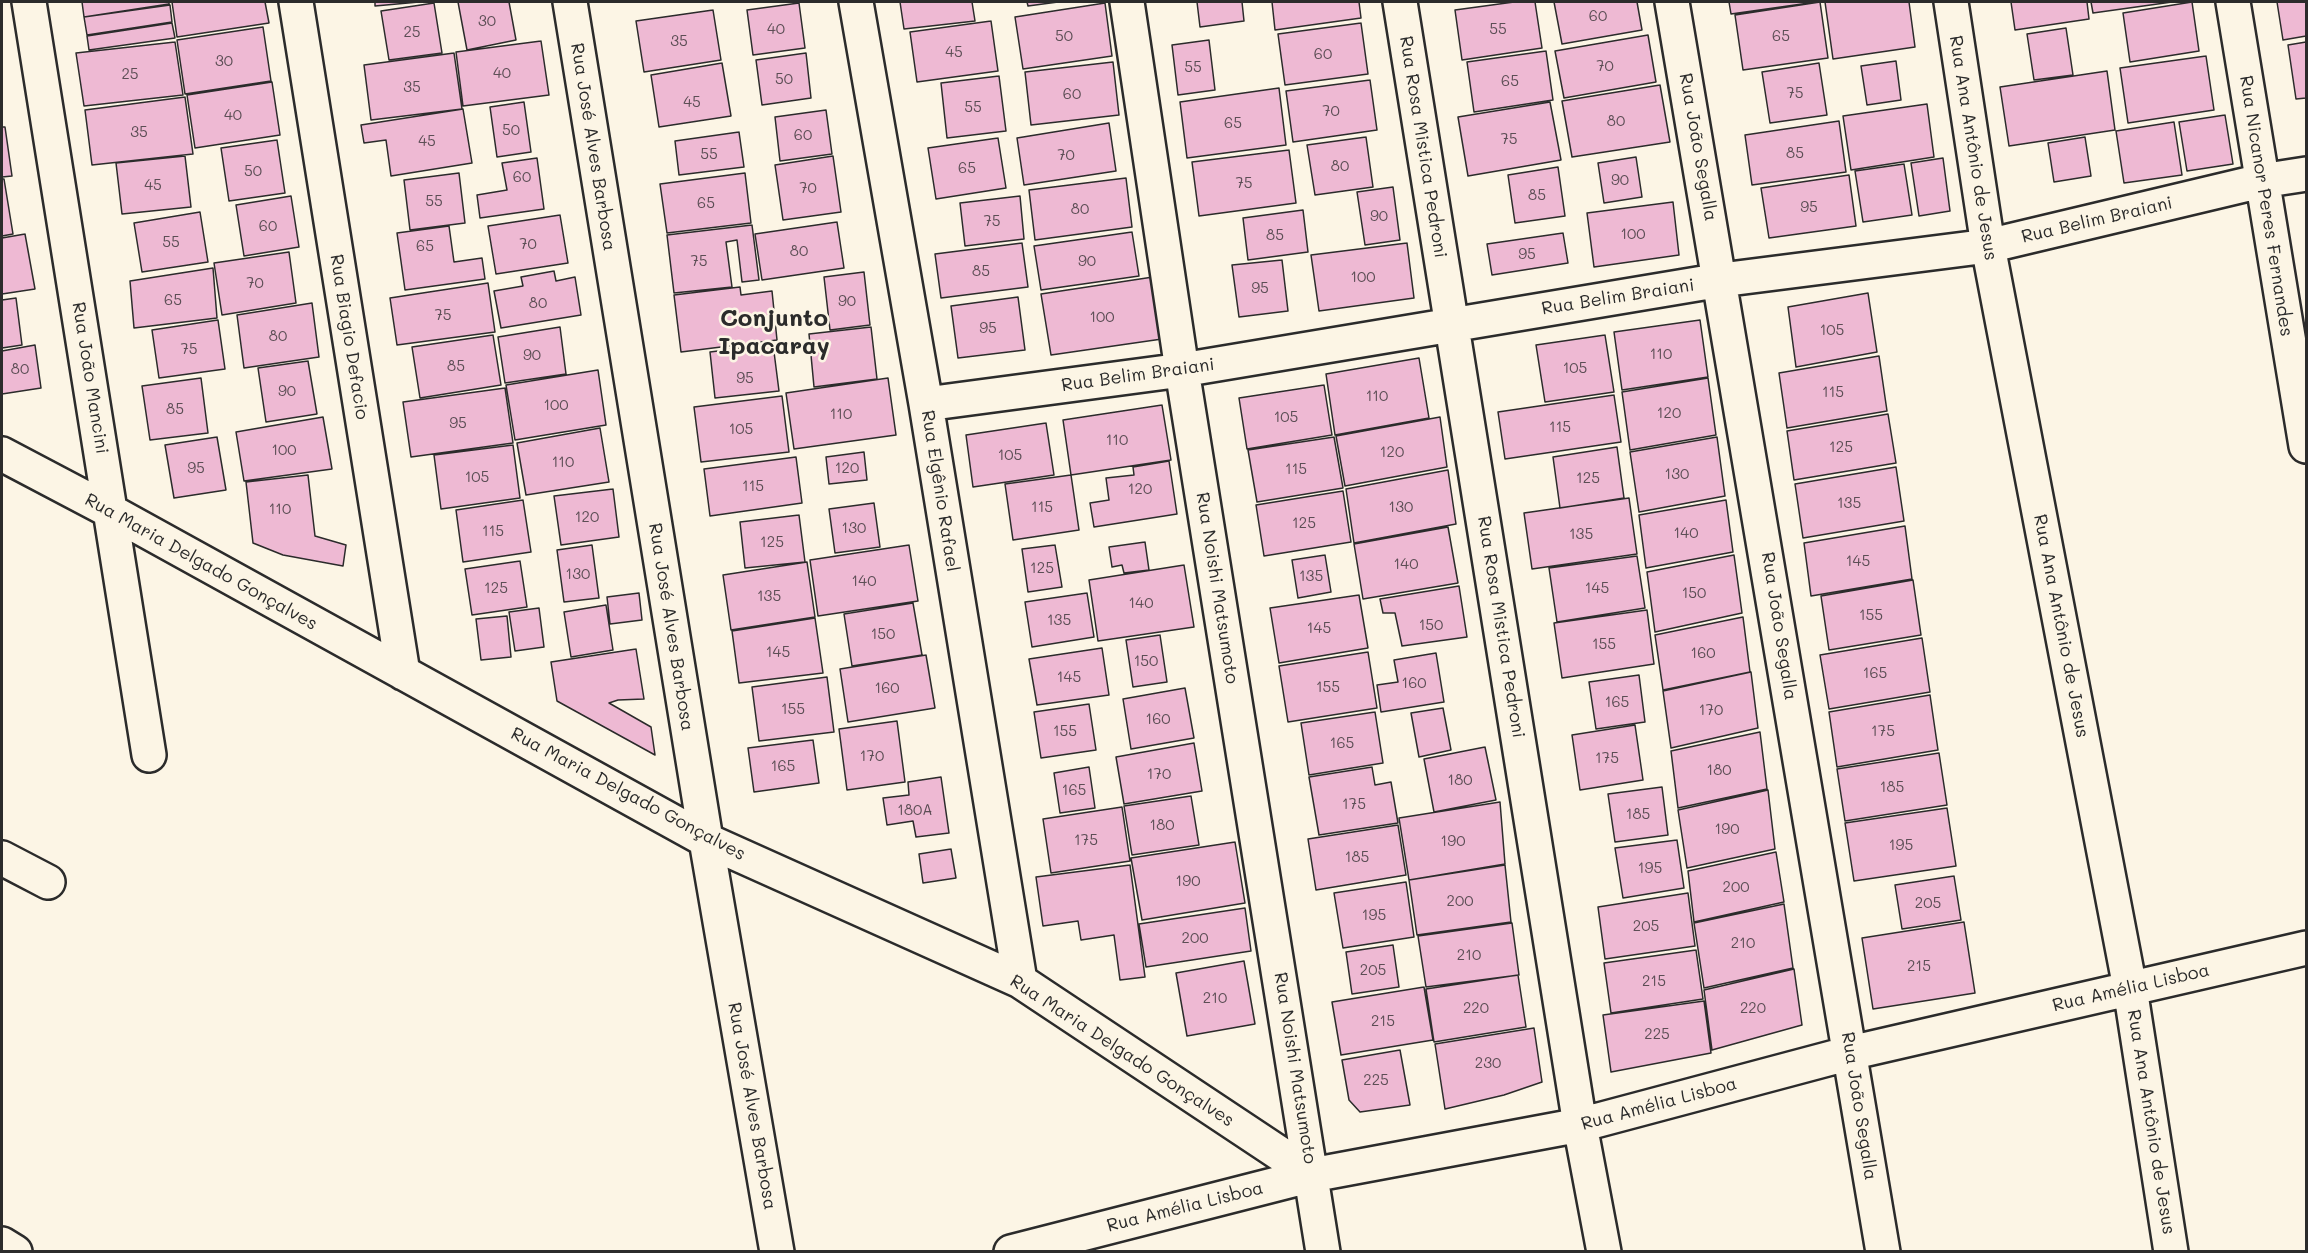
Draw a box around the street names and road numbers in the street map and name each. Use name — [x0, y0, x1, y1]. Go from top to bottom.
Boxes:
street label: Rua Rosa Mistica Pedroni — [1395, 34, 1451, 260]
street label: Rua Ana Antônio de Jesus — [1945, 34, 2001, 262]
street label: Rua José Alves Barbosa — [566, 41, 620, 253]
street label: Rua João Segalla — [1674, 71, 1722, 223]
street label: Rua Nicanor Peres Fernandes — [2235, 74, 2297, 338]
street label: Rua Belim Braiani — [2019, 192, 2175, 248]
street label: Rua Biagio Defacio — [325, 253, 373, 421]
street label: Rua Belim Braiani — [1540, 274, 1696, 320]
street label: Rua João Mancini — [67, 300, 113, 456]
street label: Rua Belim Braiani — [1060, 354, 1216, 396]
street label: Rua Elgênio Rafael — [917, 409, 963, 573]
street label: Rua Maria Delgado Gonçalves — [81, 489, 321, 635]
street label: Rua Noishi Matsumoto — [1191, 491, 1243, 685]
street label: Rua Ana Antônio de Jesus — [2029, 512, 2093, 740]
street label: Rua Rosa Mistica Pedroni — [1473, 514, 1529, 740]
street label: Rua José Alves Barbosa — [644, 521, 698, 733]
street label: Rua João Segalla — [1757, 550, 1801, 702]
street label: Rua Maria Delgado Gonçalves — [507, 723, 749, 865]
street label: Rua Amélia Lisboa — [2050, 959, 2212, 1017]
street label: Rua Maria Delgado Gonçalves — [1006, 970, 1238, 1132]
street label: Rua Noishi Matsumoto — [1269, 971, 1321, 1165]
street label: Rua José Alves Barbosa — [723, 1001, 781, 1211]
street label: Rua Ana Antônio de Jesus — [2123, 1008, 2179, 1236]
street label: Rua João Segalla — [1837, 1030, 1881, 1182]
street label: Rua Amélia Lisboa — [1579, 1073, 1739, 1135]
street label: Rua Amélia Lisboa — [1105, 1177, 1265, 1237]

